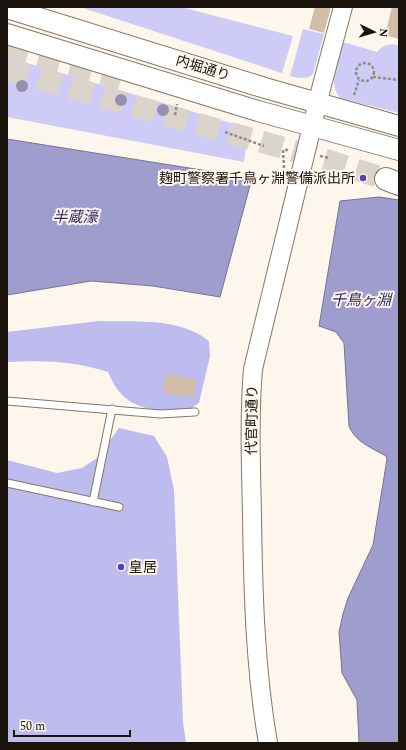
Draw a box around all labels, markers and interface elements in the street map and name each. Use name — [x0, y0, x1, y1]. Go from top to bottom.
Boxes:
north arrow — [354, 12, 394, 52]
text: N — [375, 28, 392, 38]
street label: 内堀通り — [173, 50, 233, 86]
place label: 麹町警察署千鳥ヶ淵警備派出所 — [159, 168, 355, 189]
marker: 麹町警察署千鳥ヶ淵警備派出所 — [358, 173, 368, 183]
water label: 半蔵濠 — [52, 206, 100, 229]
water label: 千鳥ヶ淵 — [331, 289, 393, 312]
street label: 代官町通り — [241, 385, 263, 455]
place label: 皇居 — [129, 557, 157, 578]
marker: 皇居 — [116, 562, 126, 572]
scale bar — [14, 712, 130, 738]
text: 50 m — [20, 717, 45, 736]

